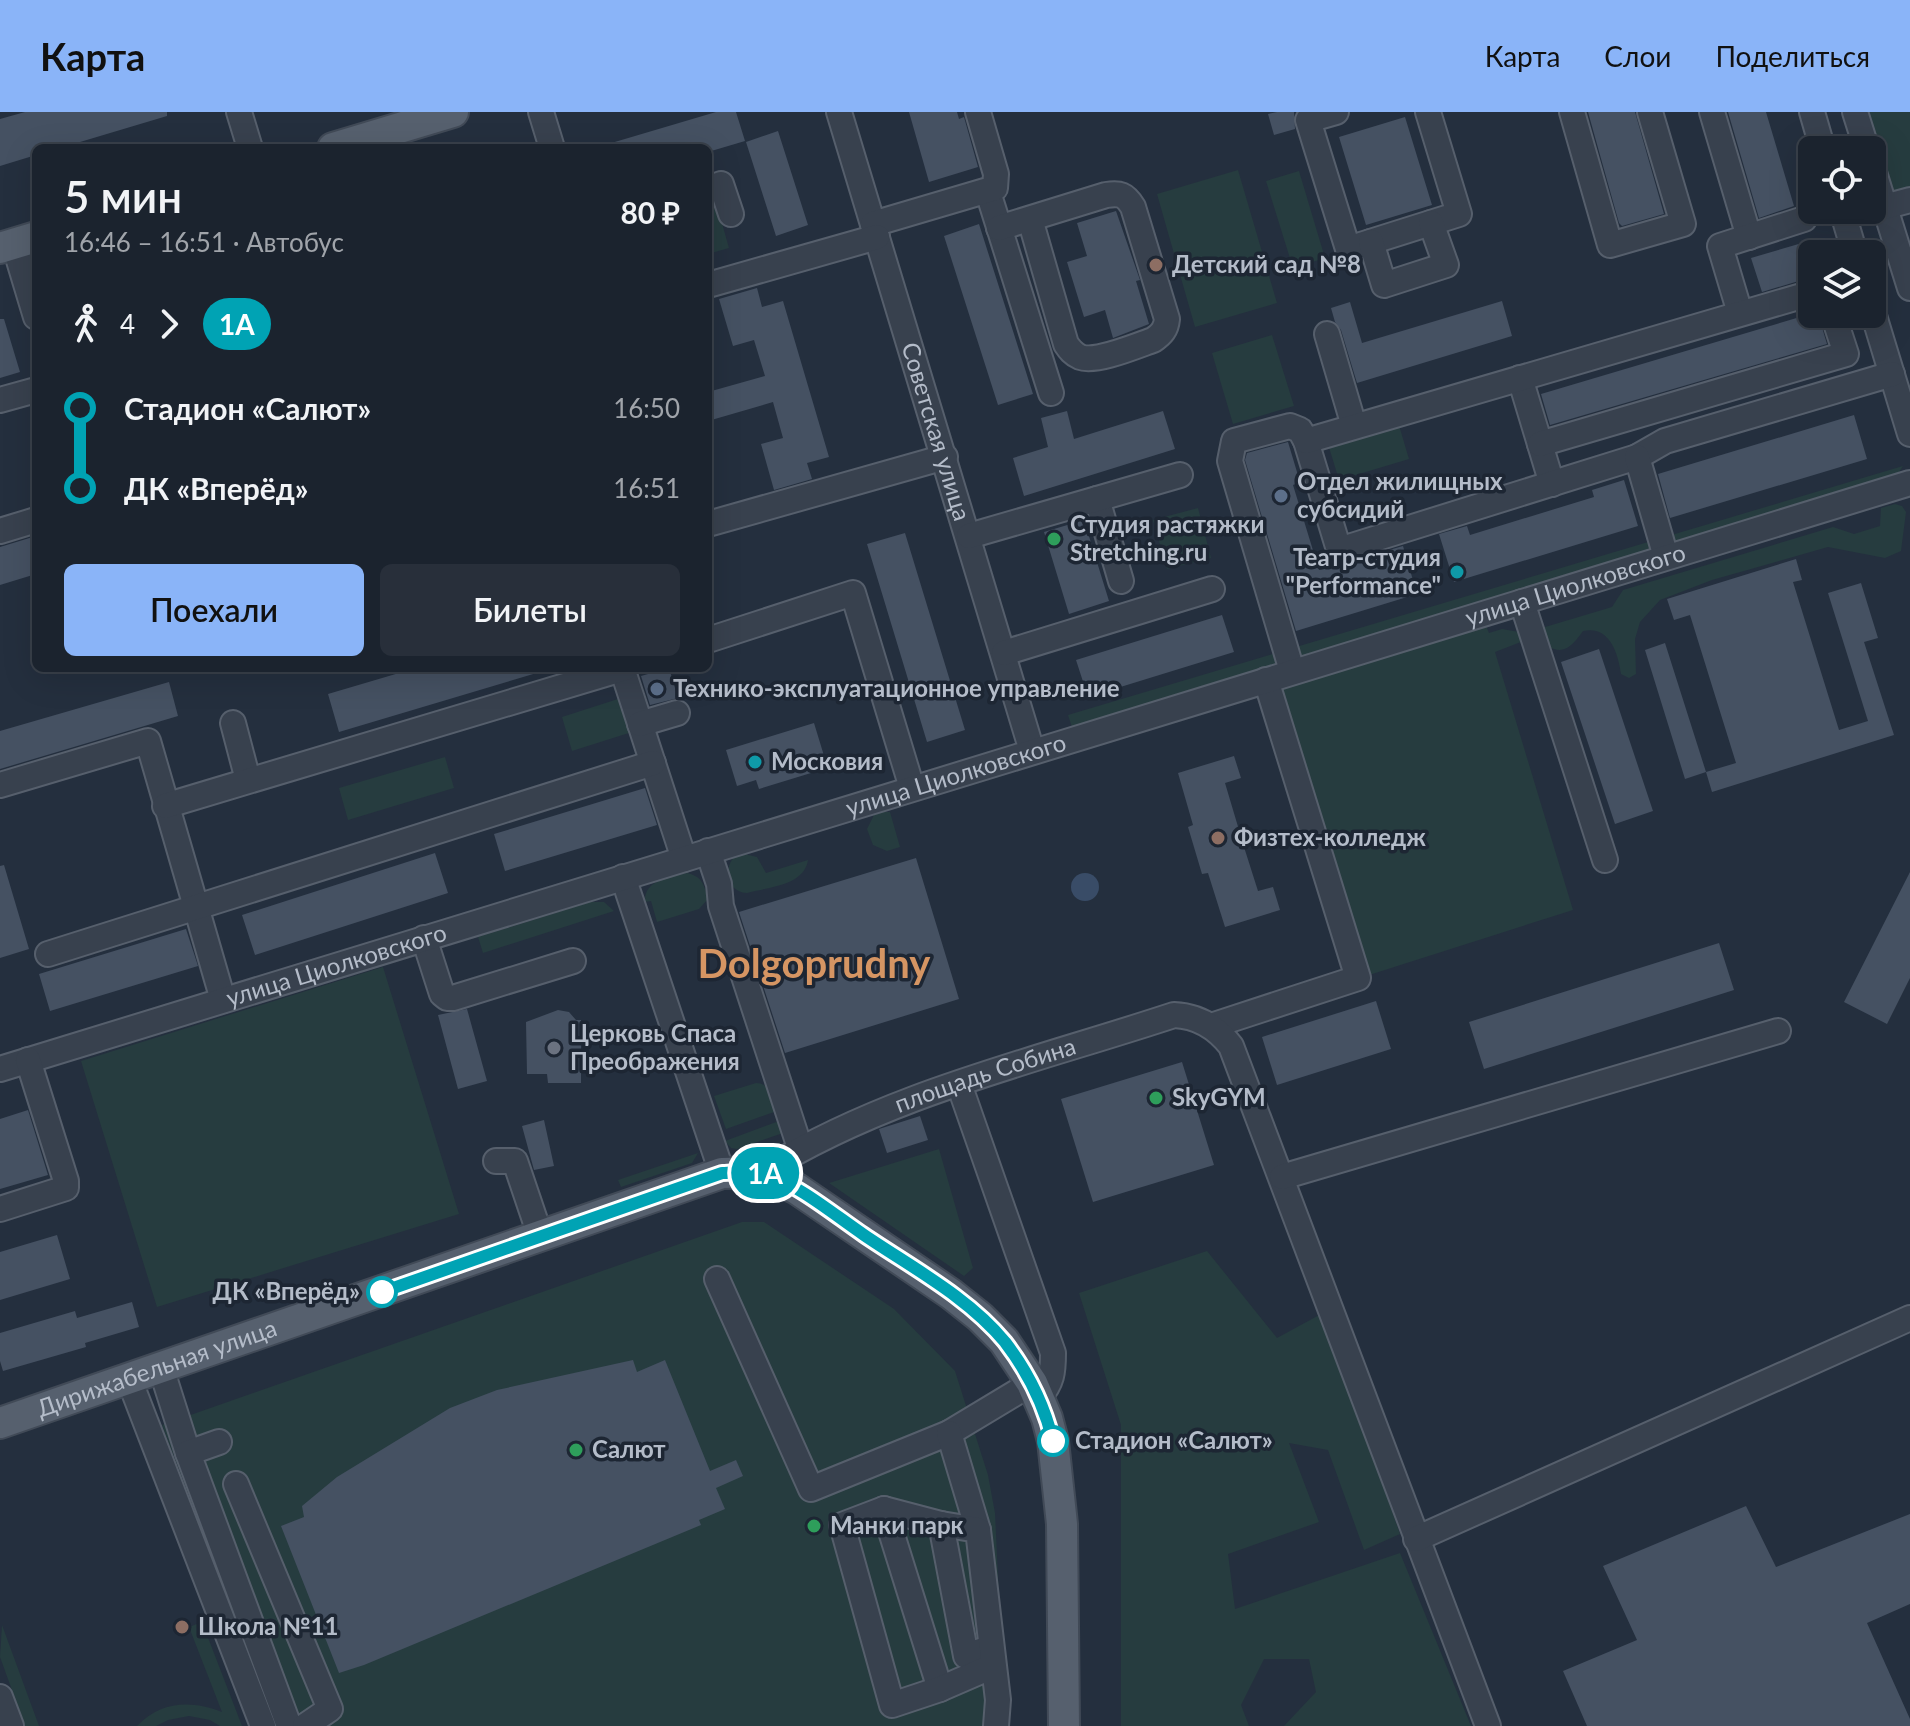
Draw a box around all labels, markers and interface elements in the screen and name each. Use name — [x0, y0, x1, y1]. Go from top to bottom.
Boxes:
text: Карта — [40, 33, 145, 79]
text: Карта — [1485, 39, 1560, 73]
text: Слои — [1604, 39, 1671, 73]
text: Поделиться — [1715, 39, 1870, 73]
map controls — [1798, 136, 1886, 328]
button: locate — [1798, 136, 1886, 224]
text: 5 мин — [64, 170, 182, 222]
text: 80 ₽ — [620, 194, 680, 230]
text: 16:46 – 16:51 · Автобус — [64, 226, 344, 258]
button: layers — [1798, 240, 1886, 328]
place label: Детский сад №8 — [1172, 249, 1361, 278]
marker: Детский сад №8 — [1147, 256, 1165, 274]
icon: walk — [64, 302, 108, 346]
icon: forward — [147, 302, 191, 346]
text: 1А — [219, 307, 255, 341]
text: 4 — [120, 308, 135, 340]
street label: Советская улица — [896, 339, 978, 524]
text: Стадион «Салют» — [124, 390, 371, 426]
text: 16:50 — [613, 392, 680, 424]
place label: Отдел жилищных субсидий — [1297, 466, 1503, 523]
text: ДК «Вперёд» — [124, 470, 308, 506]
text: 16:51 — [613, 472, 680, 504]
marker: Отдел жилищных субсидий — [1272, 487, 1290, 505]
place label: Студия растяжки Stretching.ru — [1070, 509, 1264, 566]
marker: Студия растяжки Stretching.ru — [1045, 530, 1063, 548]
street label: улица Циолковского — [1461, 537, 1689, 632]
place label: Театр-студия "Performance" — [1285, 542, 1441, 599]
marker: Театр-студия "Performance" — [1448, 563, 1466, 581]
button: Поехали — [64, 564, 364, 656]
button: Билеты — [380, 564, 680, 656]
place label: Технико-эксплуатационное управление — [673, 673, 1120, 702]
marker: Технико-эксплуатационное управление — [648, 680, 666, 698]
street label: улица Циолковского — [842, 727, 1069, 822]
place label: Московия — [771, 746, 883, 775]
marker: Московия — [746, 753, 764, 771]
place label: Физтех-колледж — [1234, 822, 1426, 851]
marker: Физтех-колледж — [1209, 829, 1227, 847]
street label: улица Циолковского — [222, 917, 450, 1012]
district label: Dolgoprudny — [698, 939, 931, 987]
place label: Церковь Спаса Преображения — [570, 1018, 740, 1075]
street label: площадь Собина — [890, 1031, 1079, 1118]
marker: Церковь Спаса Преображения — [545, 1039, 563, 1057]
place label: SkyGYM — [1172, 1082, 1266, 1111]
marker: SkyGYM — [1147, 1089, 1165, 1107]
line badge: 1А — [729, 1147, 801, 1199]
text: 1А — [747, 1156, 783, 1190]
place label: ДК «Вперёд» — [213, 1276, 360, 1305]
marker: ДК «Вперёд» — [367, 1277, 397, 1307]
street label: Дирижабельная улица — [33, 1312, 280, 1422]
place label: Стадион «Салют» — [1075, 1425, 1273, 1454]
marker: Стадион «Салют» — [1038, 1426, 1068, 1456]
place label: Салют — [592, 1434, 666, 1463]
marker: Салют — [567, 1441, 585, 1459]
place label: Манки парк — [830, 1510, 964, 1539]
marker: Манки парк — [805, 1517, 823, 1535]
place label: Школа №11 — [198, 1611, 338, 1640]
marker: Школа №11 — [173, 1618, 191, 1636]

